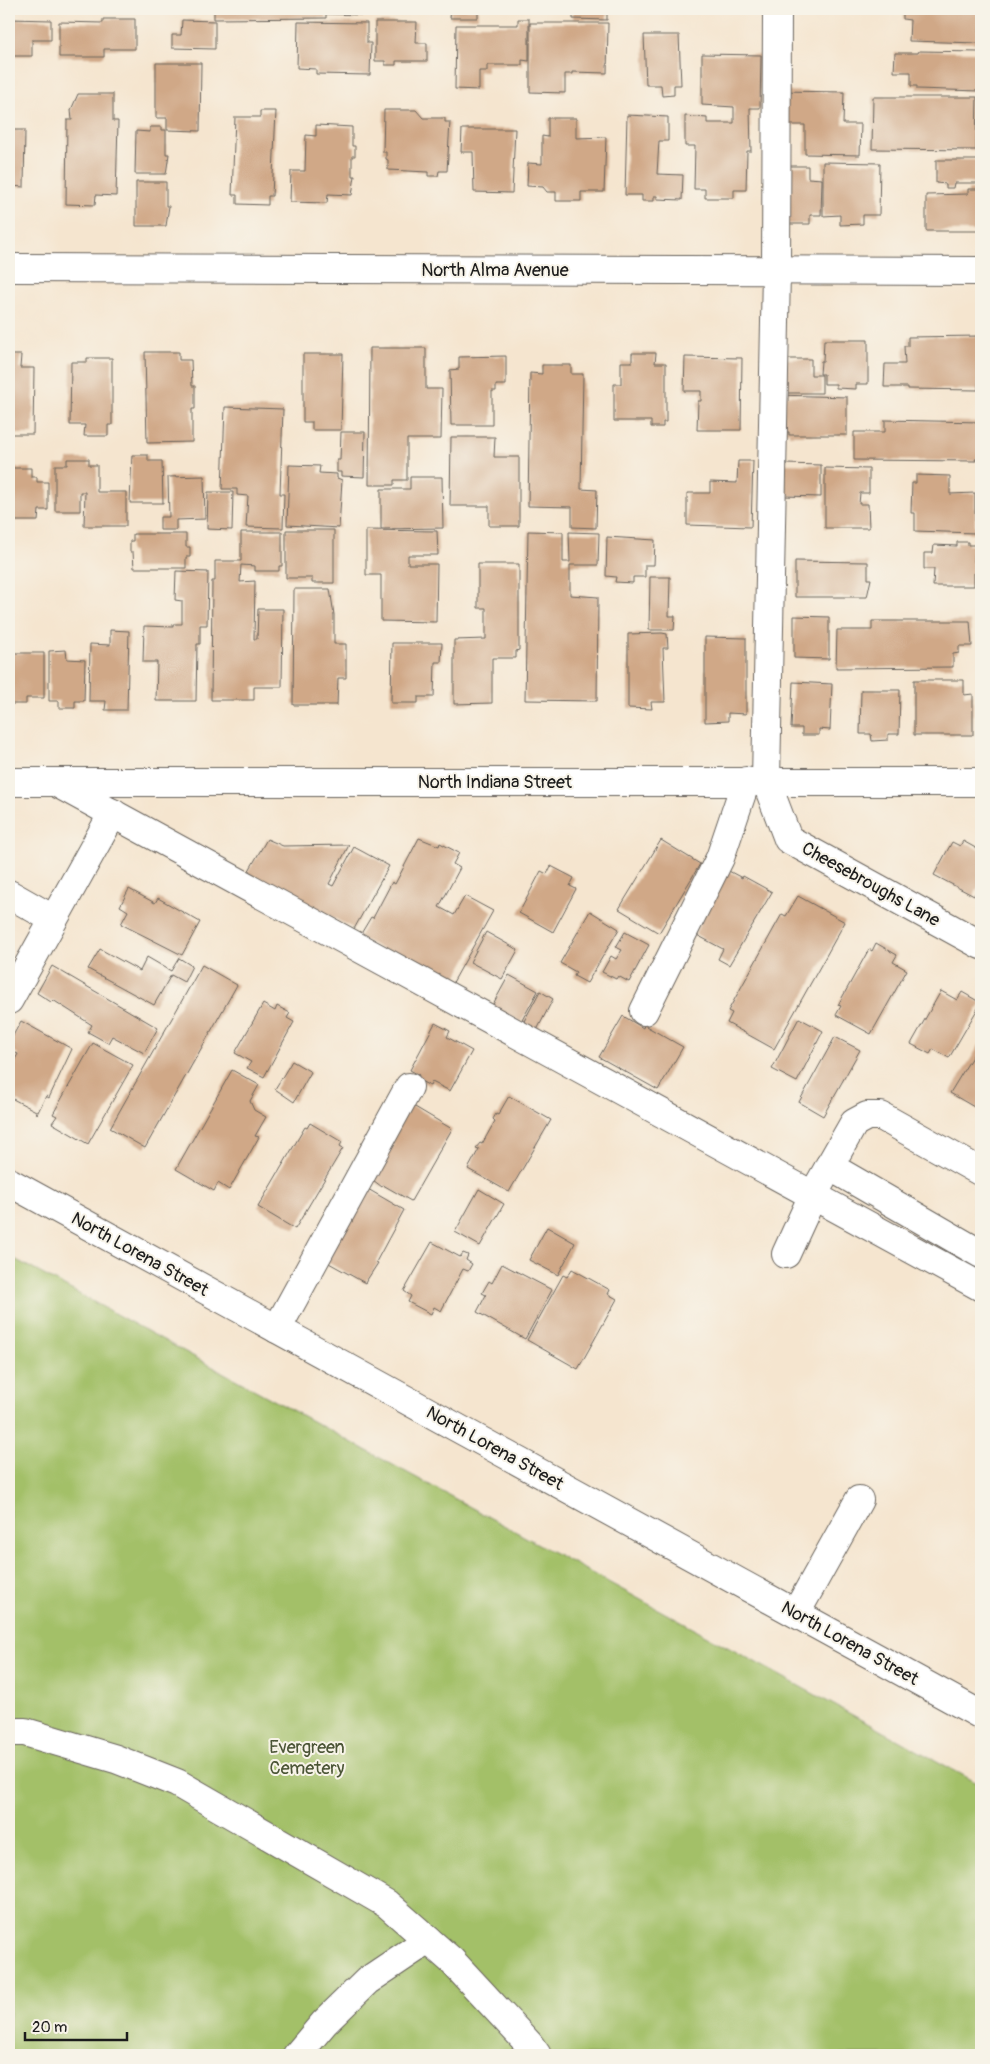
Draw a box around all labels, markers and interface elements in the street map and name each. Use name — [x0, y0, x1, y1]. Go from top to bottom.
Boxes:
street label: North Alma Avenue — [421, 259, 569, 282]
street label: North Indiana Street — [418, 771, 573, 794]
street label: Cheesebroughs Lane — [798, 837, 944, 932]
street label: North Lorena Street — [67, 1207, 213, 1302]
street label: North Lorena Street — [422, 1401, 568, 1496]
street label: North Lorena Street — [777, 1596, 923, 1691]
park label: Evergreen Cemetery — [269, 1736, 345, 1780]
scale bar — [25, 2009, 128, 2041]
text: 20 m — [32, 2018, 67, 2037]

